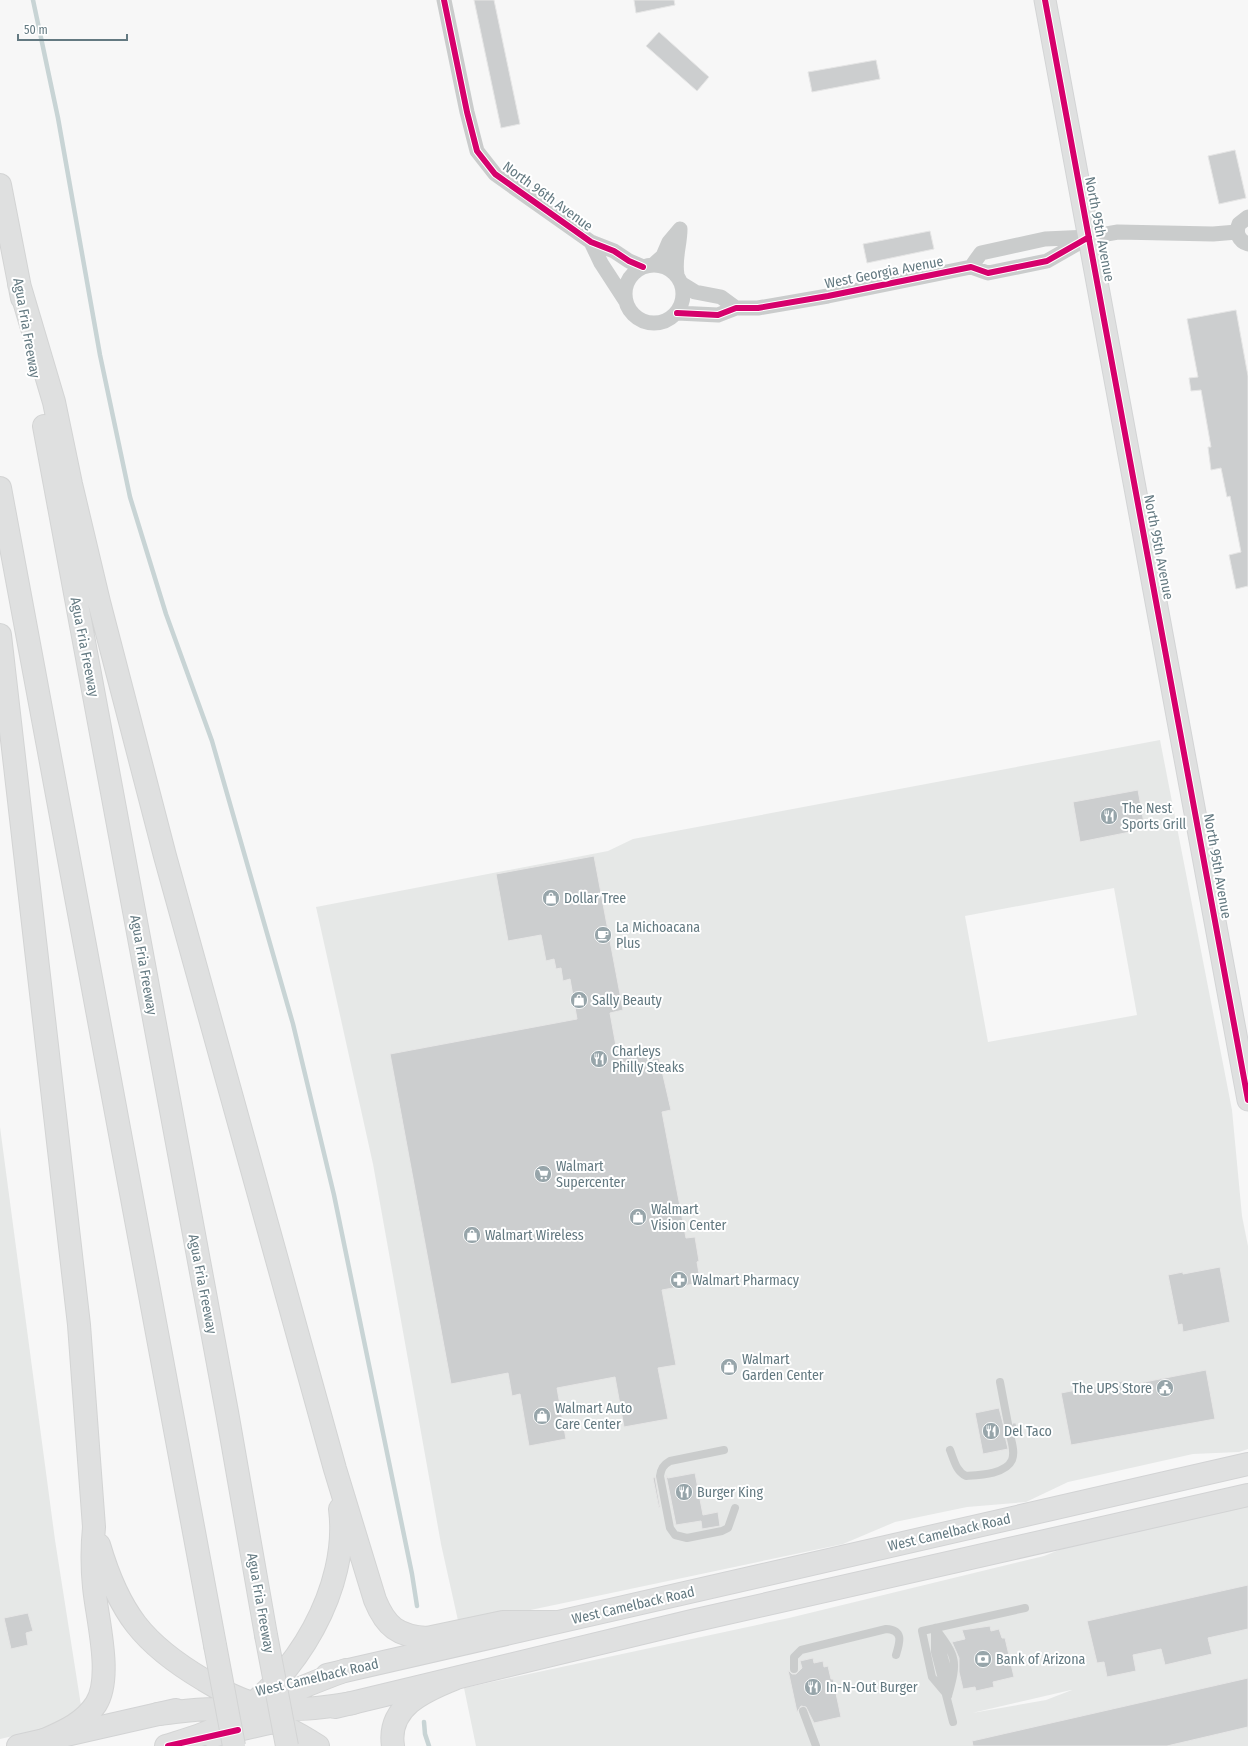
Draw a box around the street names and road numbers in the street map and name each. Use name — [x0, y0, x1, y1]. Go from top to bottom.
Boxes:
street label: North 96th Avenue — [499, 158, 596, 235]
street label: North 95th Avenue — [1081, 175, 1118, 283]
street label: West Georgia Avenue — [823, 253, 945, 292]
street label: Agua Fria Freeway — [9, 277, 44, 380]
street label: North 95th Avenue — [1140, 493, 1177, 601]
street label: Agua Fria Freeway — [66, 596, 103, 699]
street label: North 95th Avenue — [1200, 812, 1235, 920]
street label: Agua Fria Freeway — [126, 914, 161, 1017]
street label: Agua Fria Freeway — [184, 1233, 221, 1336]
street label: West Camelback Road — [886, 1510, 1012, 1555]
street label: Agua Fria Freeway — [243, 1552, 278, 1655]
street label: West Camelback Road — [570, 1583, 696, 1628]
street label: West Camelback Road — [254, 1655, 380, 1700]

